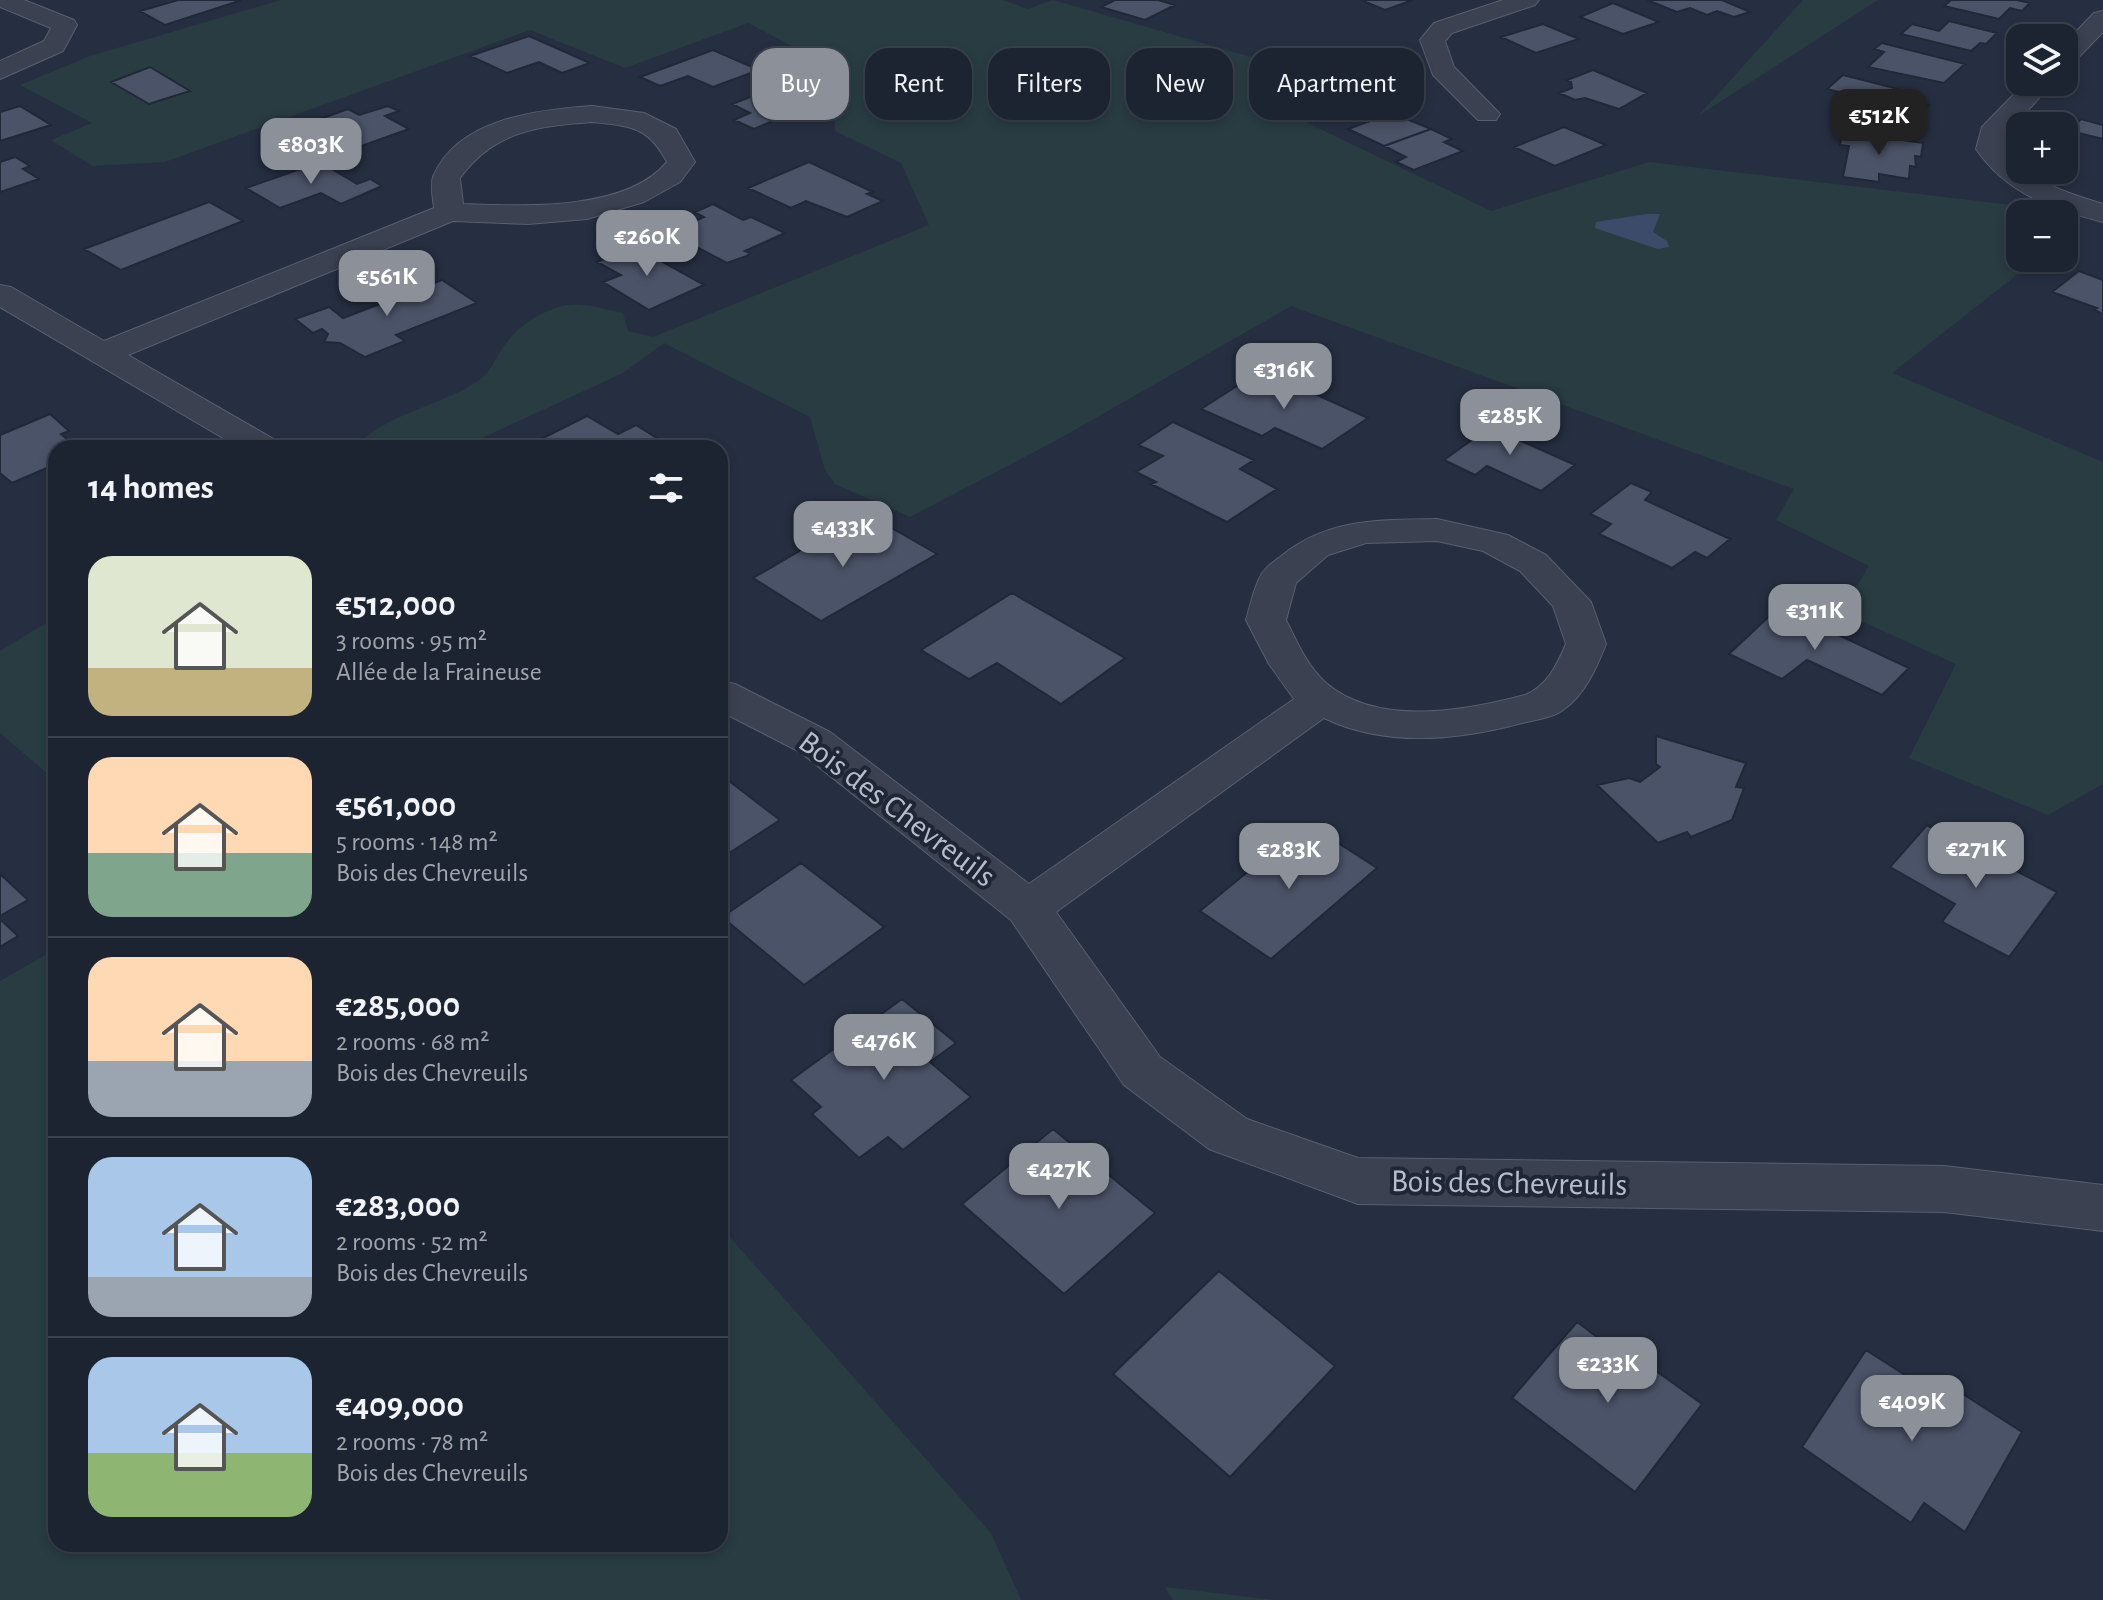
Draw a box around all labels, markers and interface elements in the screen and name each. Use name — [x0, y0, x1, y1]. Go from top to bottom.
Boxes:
map controls — [2006, 24, 2078, 272]
button: layers — [2006, 24, 2078, 96]
chip: Buy — [752, 48, 849, 120]
chip: Rent — [865, 48, 972, 120]
chip: Filters — [988, 48, 1110, 120]
chip: New — [1126, 48, 1233, 120]
chip: Apartment — [1249, 48, 1424, 120]
pin: €512K — [1823, 89, 1935, 157]
text: €512K — [1849, 102, 1909, 128]
button: + — [2006, 112, 2078, 184]
pin: €803K — [255, 118, 367, 186]
text: €803K — [279, 131, 343, 157]
button: − — [2006, 200, 2078, 272]
pin: €260K — [591, 210, 703, 278]
text: €260K — [614, 223, 680, 249]
pin: €561K — [331, 250, 443, 318]
text: €561K — [357, 263, 417, 289]
pin: €316K — [1228, 343, 1340, 411]
text: €316K — [1254, 356, 1314, 382]
pin: €285K — [1454, 389, 1566, 457]
text: €285K — [1478, 402, 1542, 428]
icon: filters — [644, 466, 688, 510]
text: 14 homes — [88, 471, 214, 505]
pin: €433K — [787, 501, 899, 569]
text: €433K — [812, 514, 874, 540]
pin: €311K — [1759, 584, 1871, 652]
icon: home — [152, 588, 248, 684]
text: €512,000 — [336, 588, 456, 622]
text: €311K — [1786, 597, 1844, 623]
text: 3 rooms · 95 m² — [336, 628, 487, 654]
text: Allée de la Fraineuse — [336, 659, 542, 685]
street label: Bois des Chevreuils — [793, 725, 1001, 893]
icon: home — [152, 789, 248, 885]
text: €561,000 — [336, 789, 456, 823]
pin: €271K — [1920, 822, 2032, 890]
pin: €283K — [1233, 823, 1345, 891]
text: 5 rooms · 148 m² — [336, 829, 498, 855]
text: €271K — [1946, 835, 2006, 861]
text: €283K — [1257, 836, 1321, 862]
text: Bois des Chevreuils — [336, 860, 528, 886]
icon: home — [152, 989, 248, 1085]
text: €285,000 — [336, 989, 460, 1023]
pin: €476K — [828, 1014, 940, 1082]
text: €476K — [852, 1027, 916, 1053]
text: 2 rooms · 68 m² — [336, 1029, 489, 1055]
text: Bois des Chevreuils — [336, 1060, 528, 1086]
pin: €427K — [1003, 1143, 1115, 1211]
text: €427K — [1027, 1156, 1091, 1182]
street label: Bois des Chevreuils — [1391, 1165, 1627, 1201]
icon: home — [152, 1189, 248, 1285]
text: €283,000 — [336, 1189, 460, 1223]
text: 2 rooms · 52 m² — [336, 1229, 488, 1255]
text: Bois des Chevreuils — [336, 1260, 528, 1286]
pin: €233K — [1552, 1337, 1664, 1405]
text: €233K — [1577, 1350, 1639, 1376]
pin: €409K — [1856, 1375, 1968, 1443]
text: €409K — [1879, 1388, 1945, 1414]
icon: home — [152, 1389, 248, 1485]
text: €409,000 — [336, 1389, 464, 1423]
text: 2 rooms · 78 m² — [336, 1429, 488, 1455]
text: Bois des Chevreuils — [336, 1460, 528, 1486]

